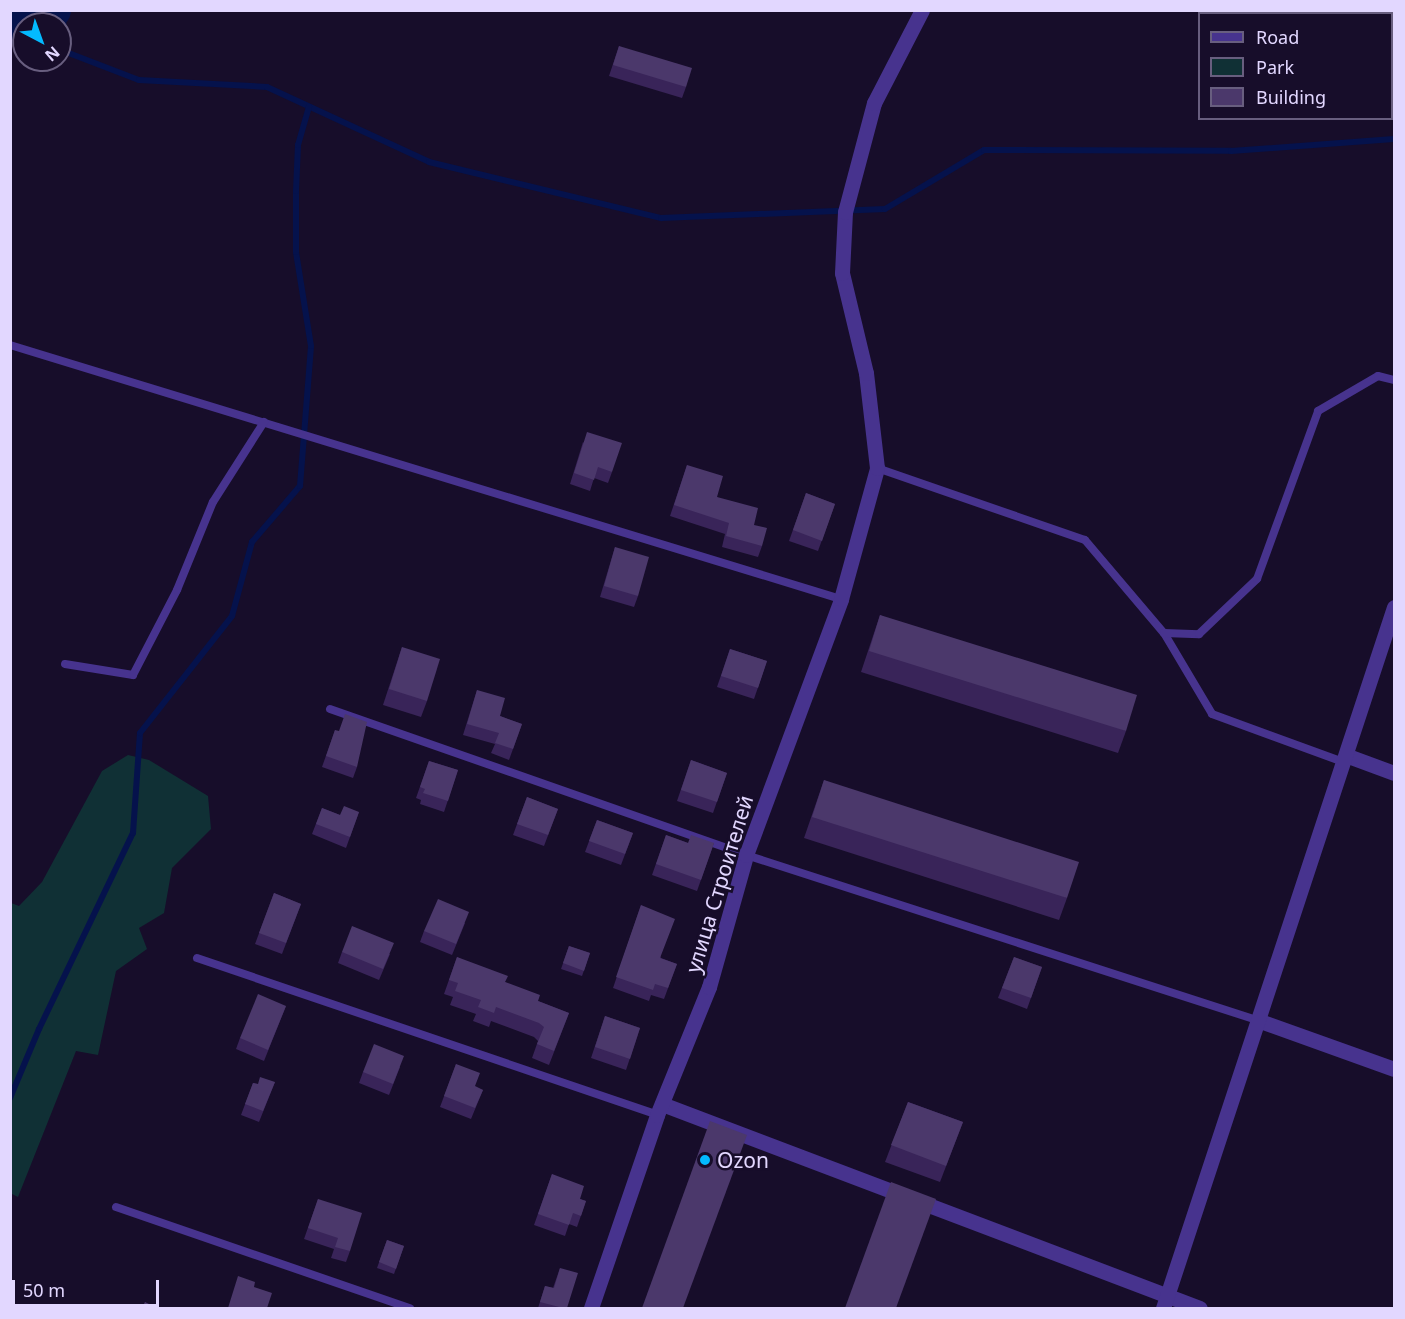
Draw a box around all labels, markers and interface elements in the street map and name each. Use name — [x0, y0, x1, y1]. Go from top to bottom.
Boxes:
north arrow — [12, 12, 72, 72]
legend — [1198, 12, 1393, 120]
text: Road — [1256, 25, 1299, 49]
text: N — [40, 41, 65, 67]
text: Park — [1256, 55, 1294, 79]
text: Building — [1256, 85, 1326, 109]
street label: улица Строителей — [680, 792, 758, 976]
place label: Ozon — [717, 1147, 769, 1173]
marker: Ozon — [698, 1153, 712, 1167]
scale bar — [15, 1268, 162, 1306]
text: 50 m — [23, 1278, 65, 1302]

